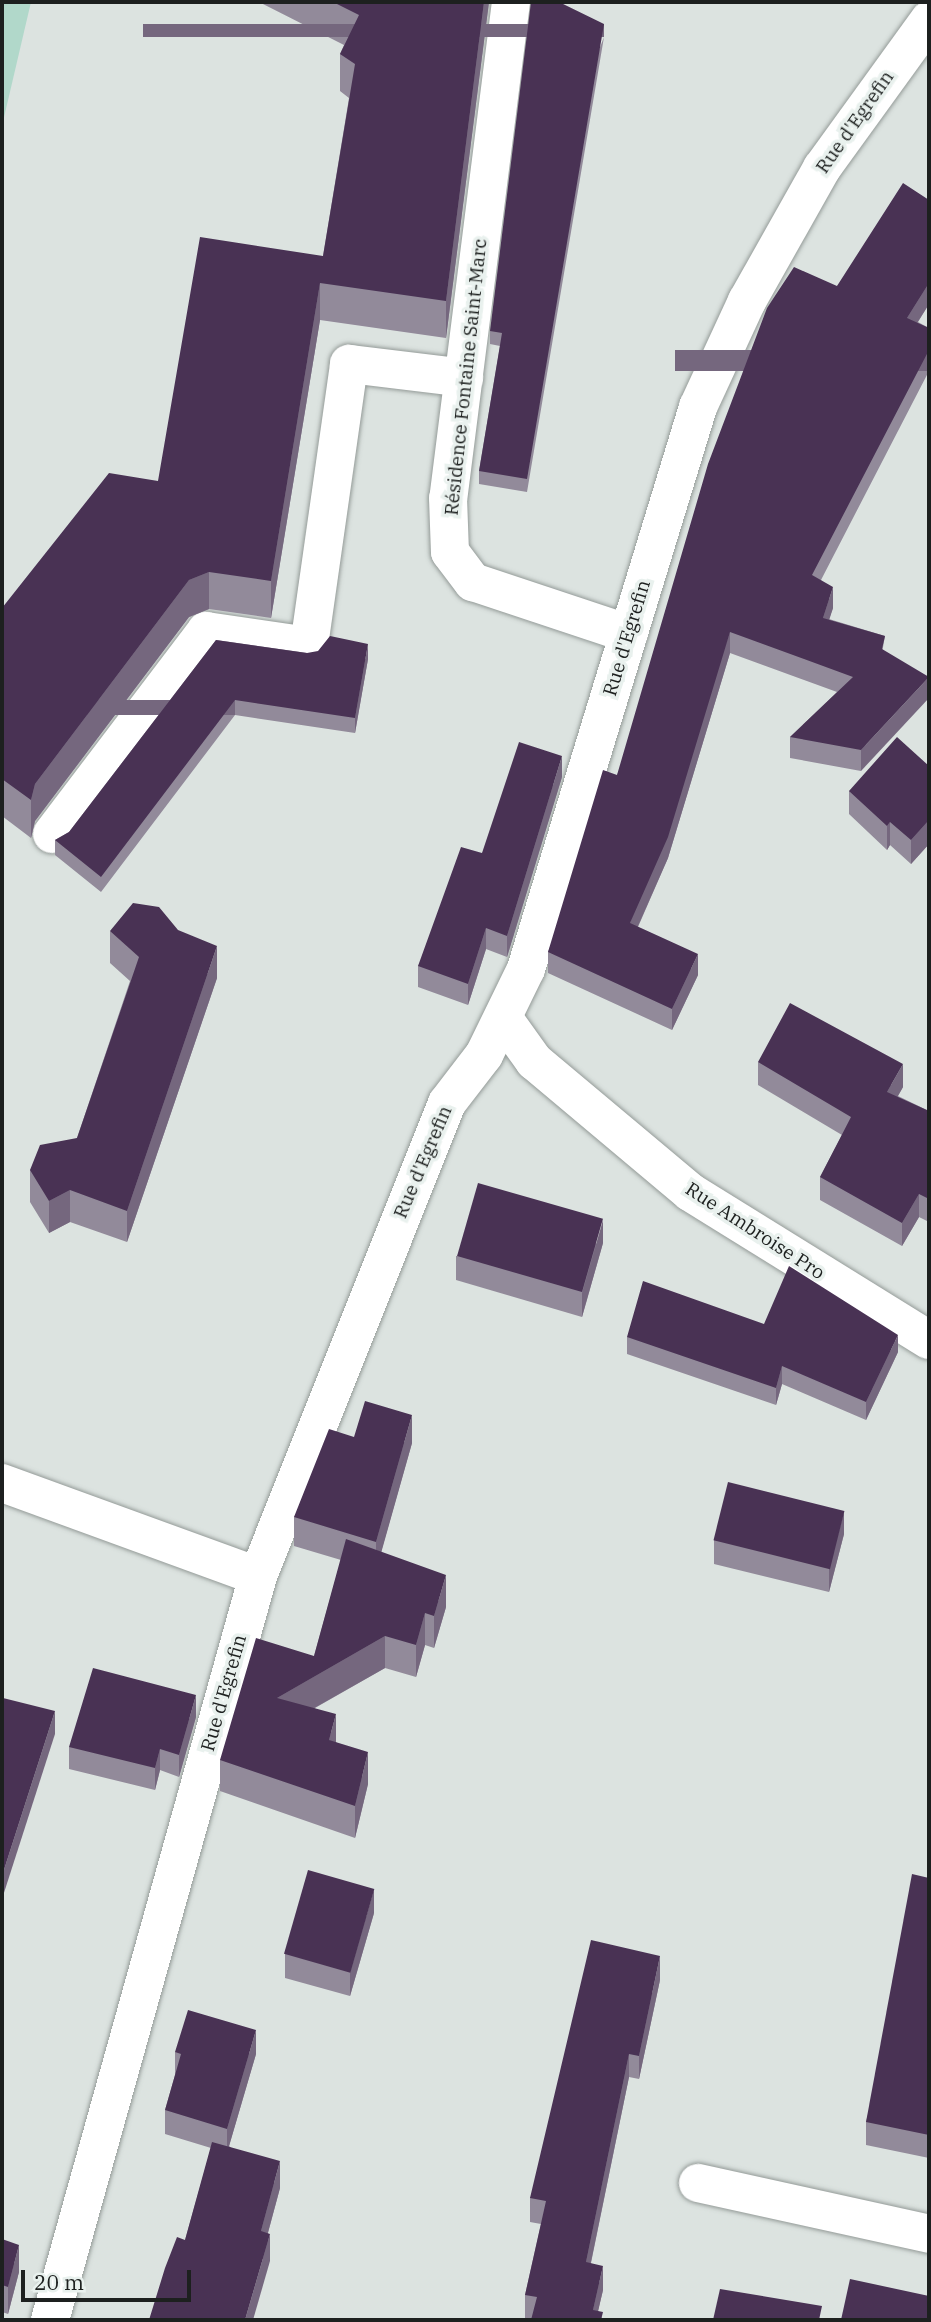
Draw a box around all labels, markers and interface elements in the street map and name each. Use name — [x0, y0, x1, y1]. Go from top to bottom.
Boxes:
street label: Rue d'Egrefin — [811, 66, 899, 178]
street label: Résidence Fontaine Saint-Marc — [440, 237, 492, 517]
street label: Rue d'Egrefin — [599, 577, 655, 699]
street label: Rue d'Egrefin — [389, 1102, 457, 1222]
street label: Rue Ambroise Pro — [681, 1178, 829, 1284]
street label: Rue d'Egrefin — [196, 1632, 252, 1754]
scale bar — [24, 2256, 194, 2300]
text: 20 m — [34, 2268, 84, 2296]

